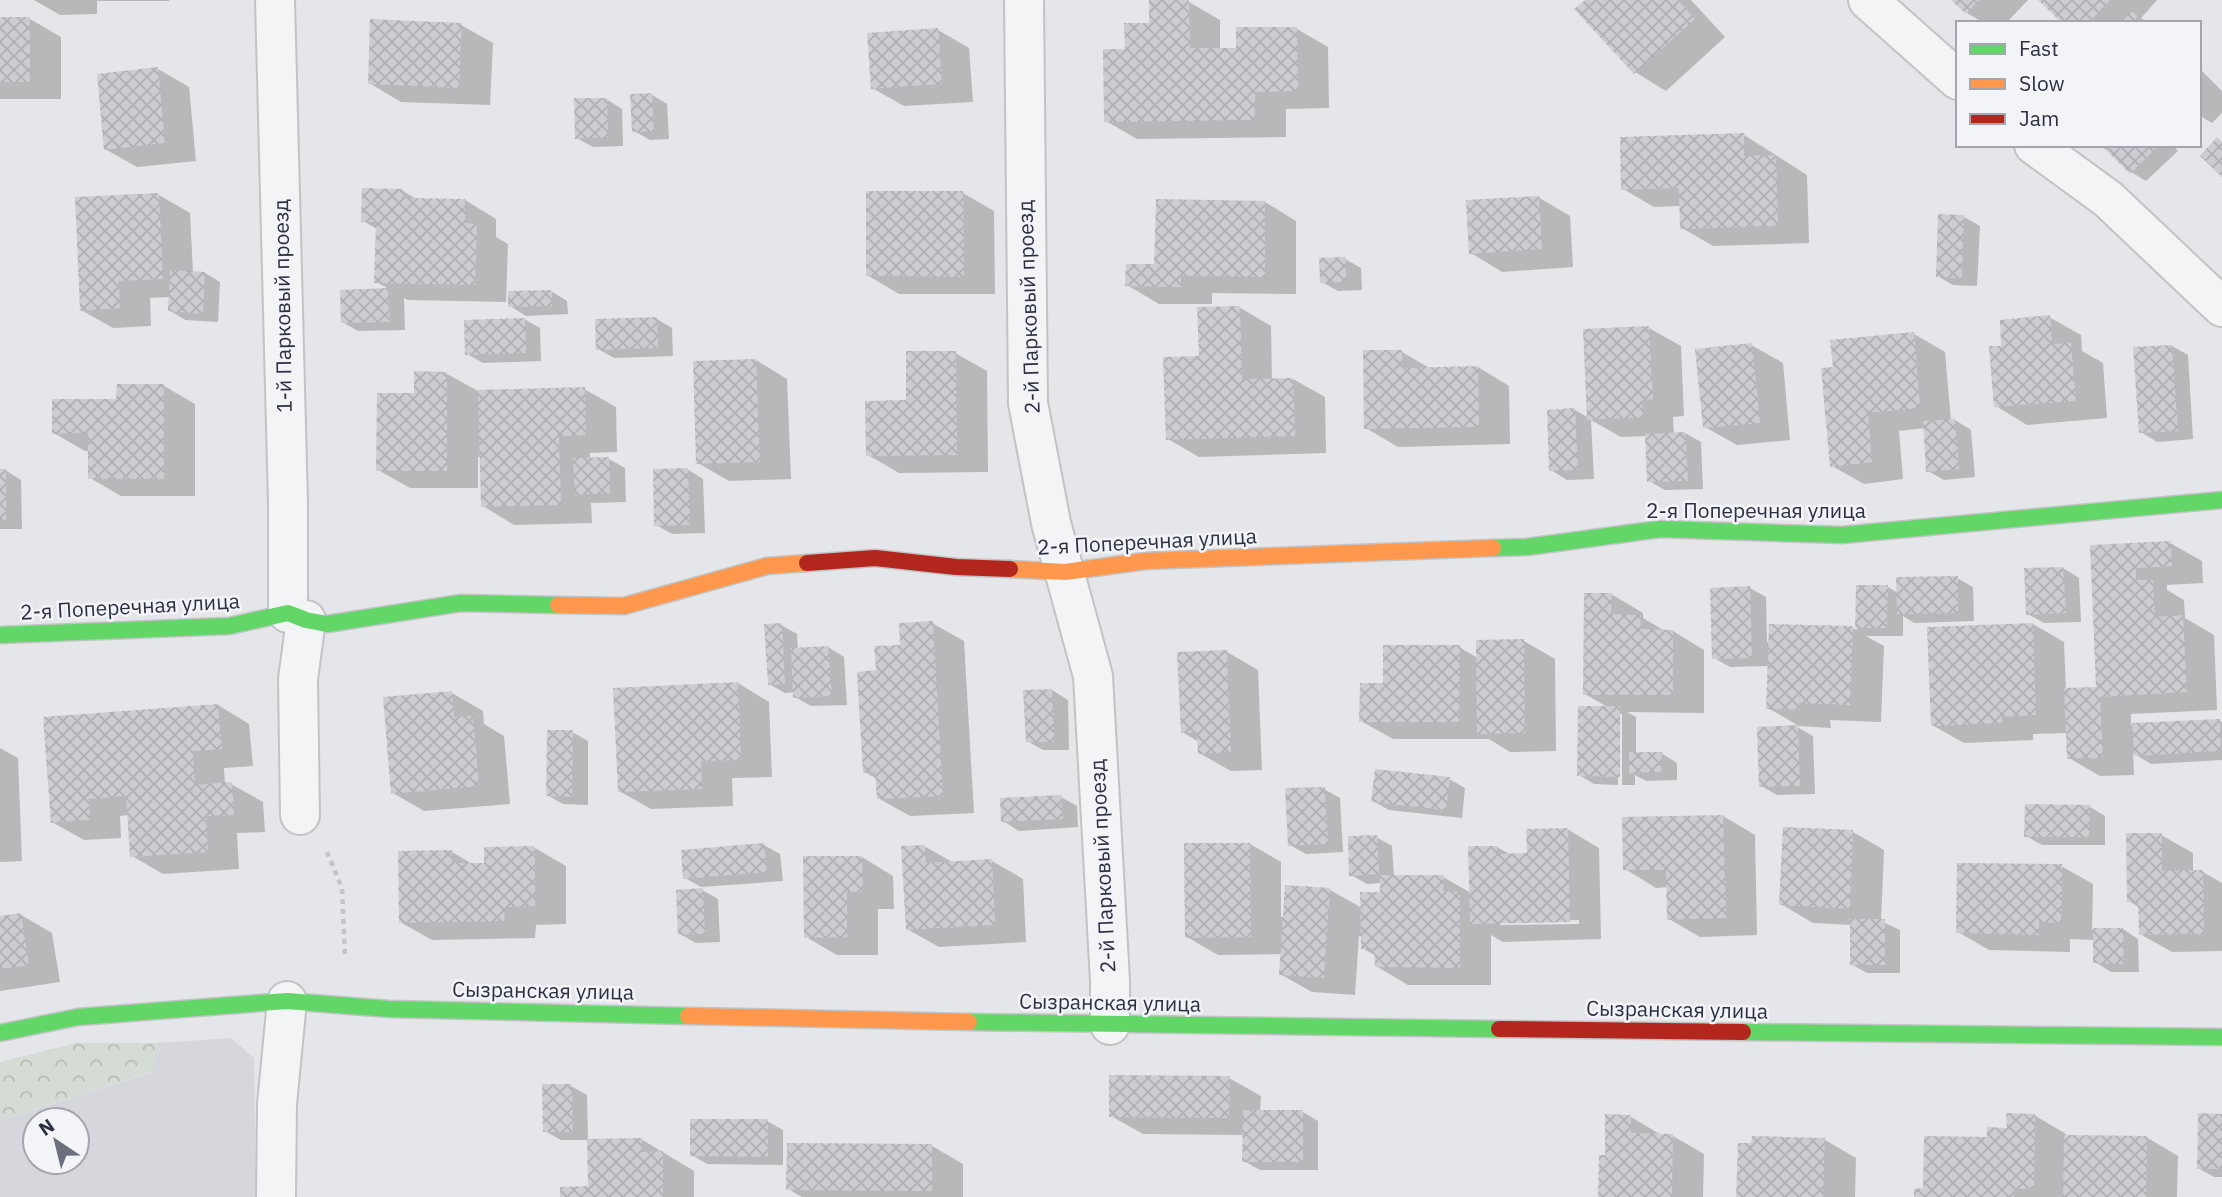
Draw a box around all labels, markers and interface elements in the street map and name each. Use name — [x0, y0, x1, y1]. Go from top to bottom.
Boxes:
legend — [1956, 21, 2201, 147]
text: Fast — [2019, 34, 2059, 62]
text: Slow — [2019, 69, 2065, 97]
text: Jam — [2019, 104, 2059, 132]
street label: 1-й Парковый проезд — [266, 199, 298, 413]
street label: 2-й Парковый проезд — [1010, 200, 1046, 414]
street label: 2-я Поперечная улица — [1646, 496, 1866, 524]
street label: 2-я Поперечная улица — [1036, 521, 1258, 561]
street label: 2-я Поперечная улица — [19, 586, 241, 626]
street label: 2-й Парковый проезд — [1082, 758, 1122, 974]
street label: Сызранская улица — [452, 974, 634, 1006]
street label: Сызранская улица — [1019, 986, 1201, 1018]
street label: Сызранская улица — [1586, 993, 1768, 1025]
north arrow — [21, 1106, 91, 1176]
text: N — [34, 1113, 59, 1141]

